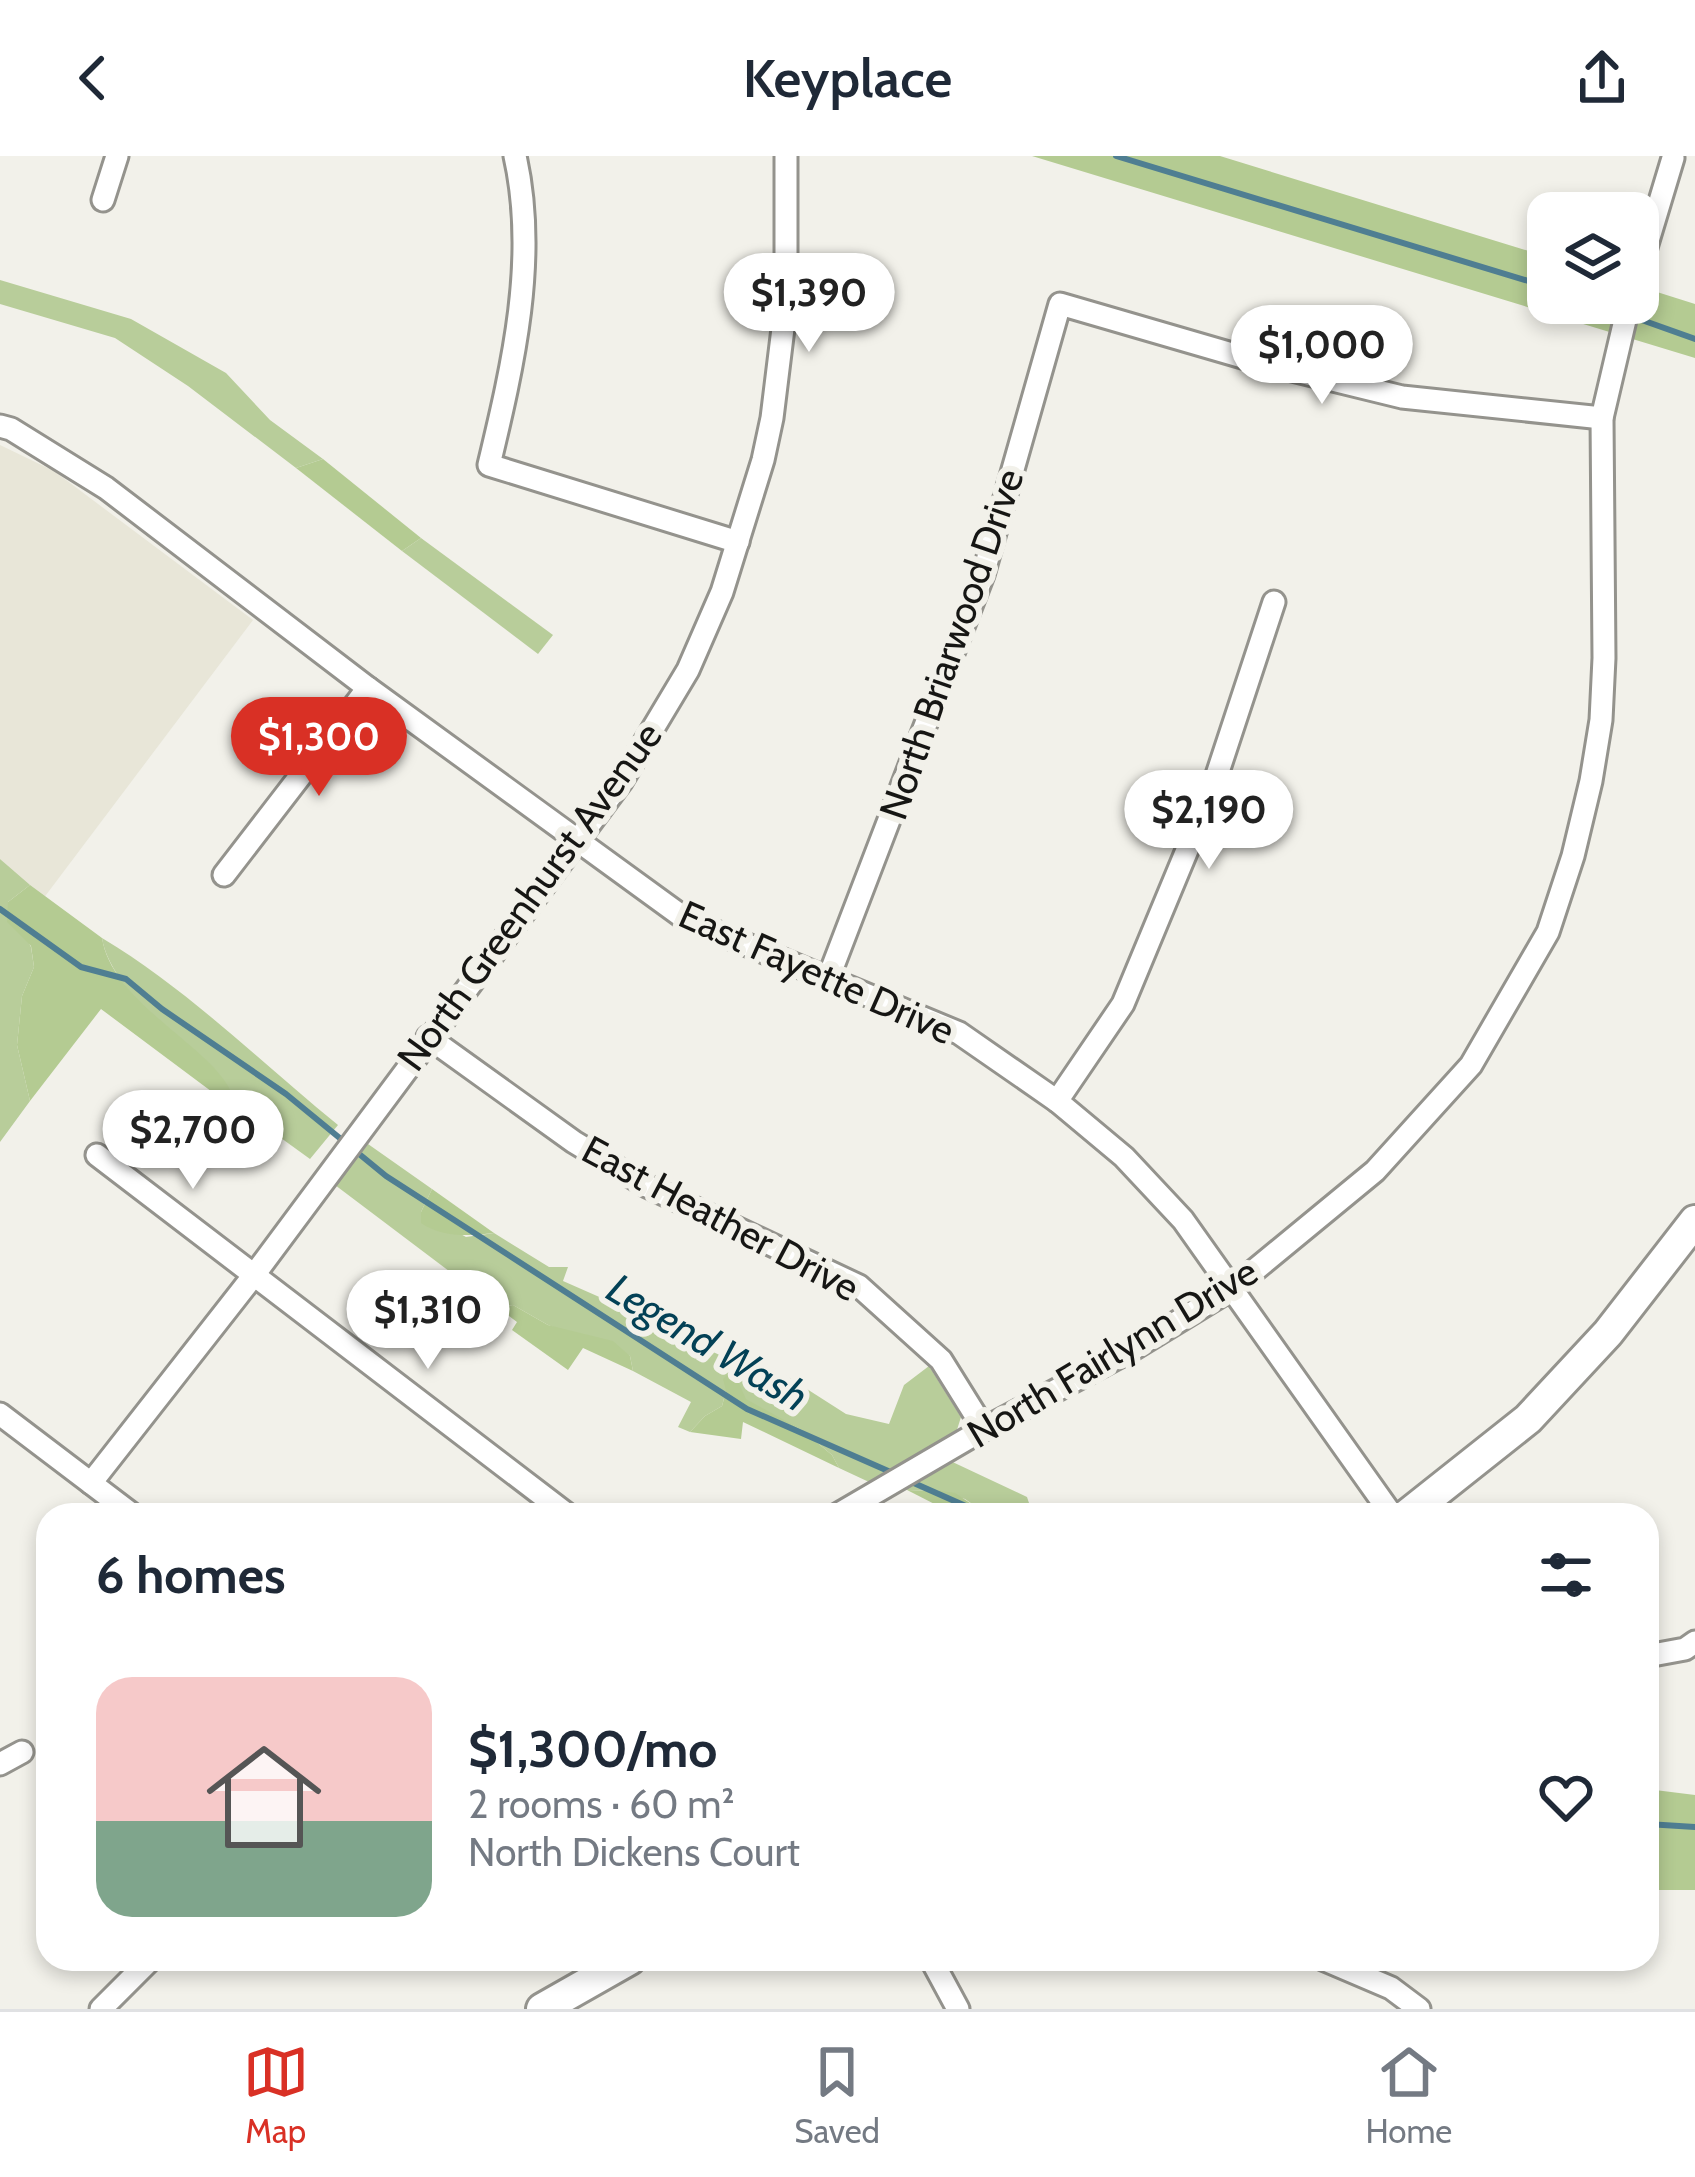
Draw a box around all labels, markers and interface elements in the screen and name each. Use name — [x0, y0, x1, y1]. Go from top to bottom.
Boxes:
icon: back — [60, 45, 126, 111]
text: Keyplace — [743, 45, 952, 111]
icon: share — [1569, 45, 1635, 111]
map controls — [1527, 192, 1659, 324]
button: layers — [1527, 192, 1659, 324]
pin: $1,390 — [711, 253, 907, 355]
text: $1,390 — [751, 268, 867, 316]
pin: $1,000 — [1224, 305, 1420, 407]
text: $1,000 — [1258, 320, 1386, 368]
street label: North Briarwood Drive — [869, 463, 1033, 825]
pin: $1,300 — [221, 697, 417, 799]
text: $1,300 — [258, 712, 380, 760]
street label: North Greenhurst Avenue — [386, 712, 672, 1080]
pin: $2,190 — [1111, 770, 1307, 872]
text: $2,190 — [1151, 785, 1267, 833]
street label: East Fayette Drive — [672, 890, 962, 1054]
pin: $2,700 — [95, 1090, 291, 1192]
text: $2,700 — [130, 1105, 256, 1153]
street label: East Heather Drive — [574, 1125, 868, 1311]
street label: North Fairlynn Drive — [958, 1247, 1266, 1457]
water label: Legend Wash — [598, 1262, 818, 1422]
pin: $1,310 — [330, 1270, 526, 1372]
text: $1,310 — [373, 1285, 483, 1333]
icon: filters — [1533, 1542, 1599, 1608]
text: 6 homes — [96, 1544, 285, 1606]
text: $1,300/mo — [468, 1718, 717, 1780]
icon: home — [192, 1725, 336, 1869]
icon: heart — [1533, 1764, 1599, 1830]
text: 2 rooms · 60 m² — [468, 1780, 734, 1828]
text: North Dickens Court — [468, 1828, 800, 1876]
tab: Map — [243, 2039, 309, 2151]
tab: Saved — [794, 2039, 880, 2151]
tab: Home — [1365, 2039, 1452, 2151]

